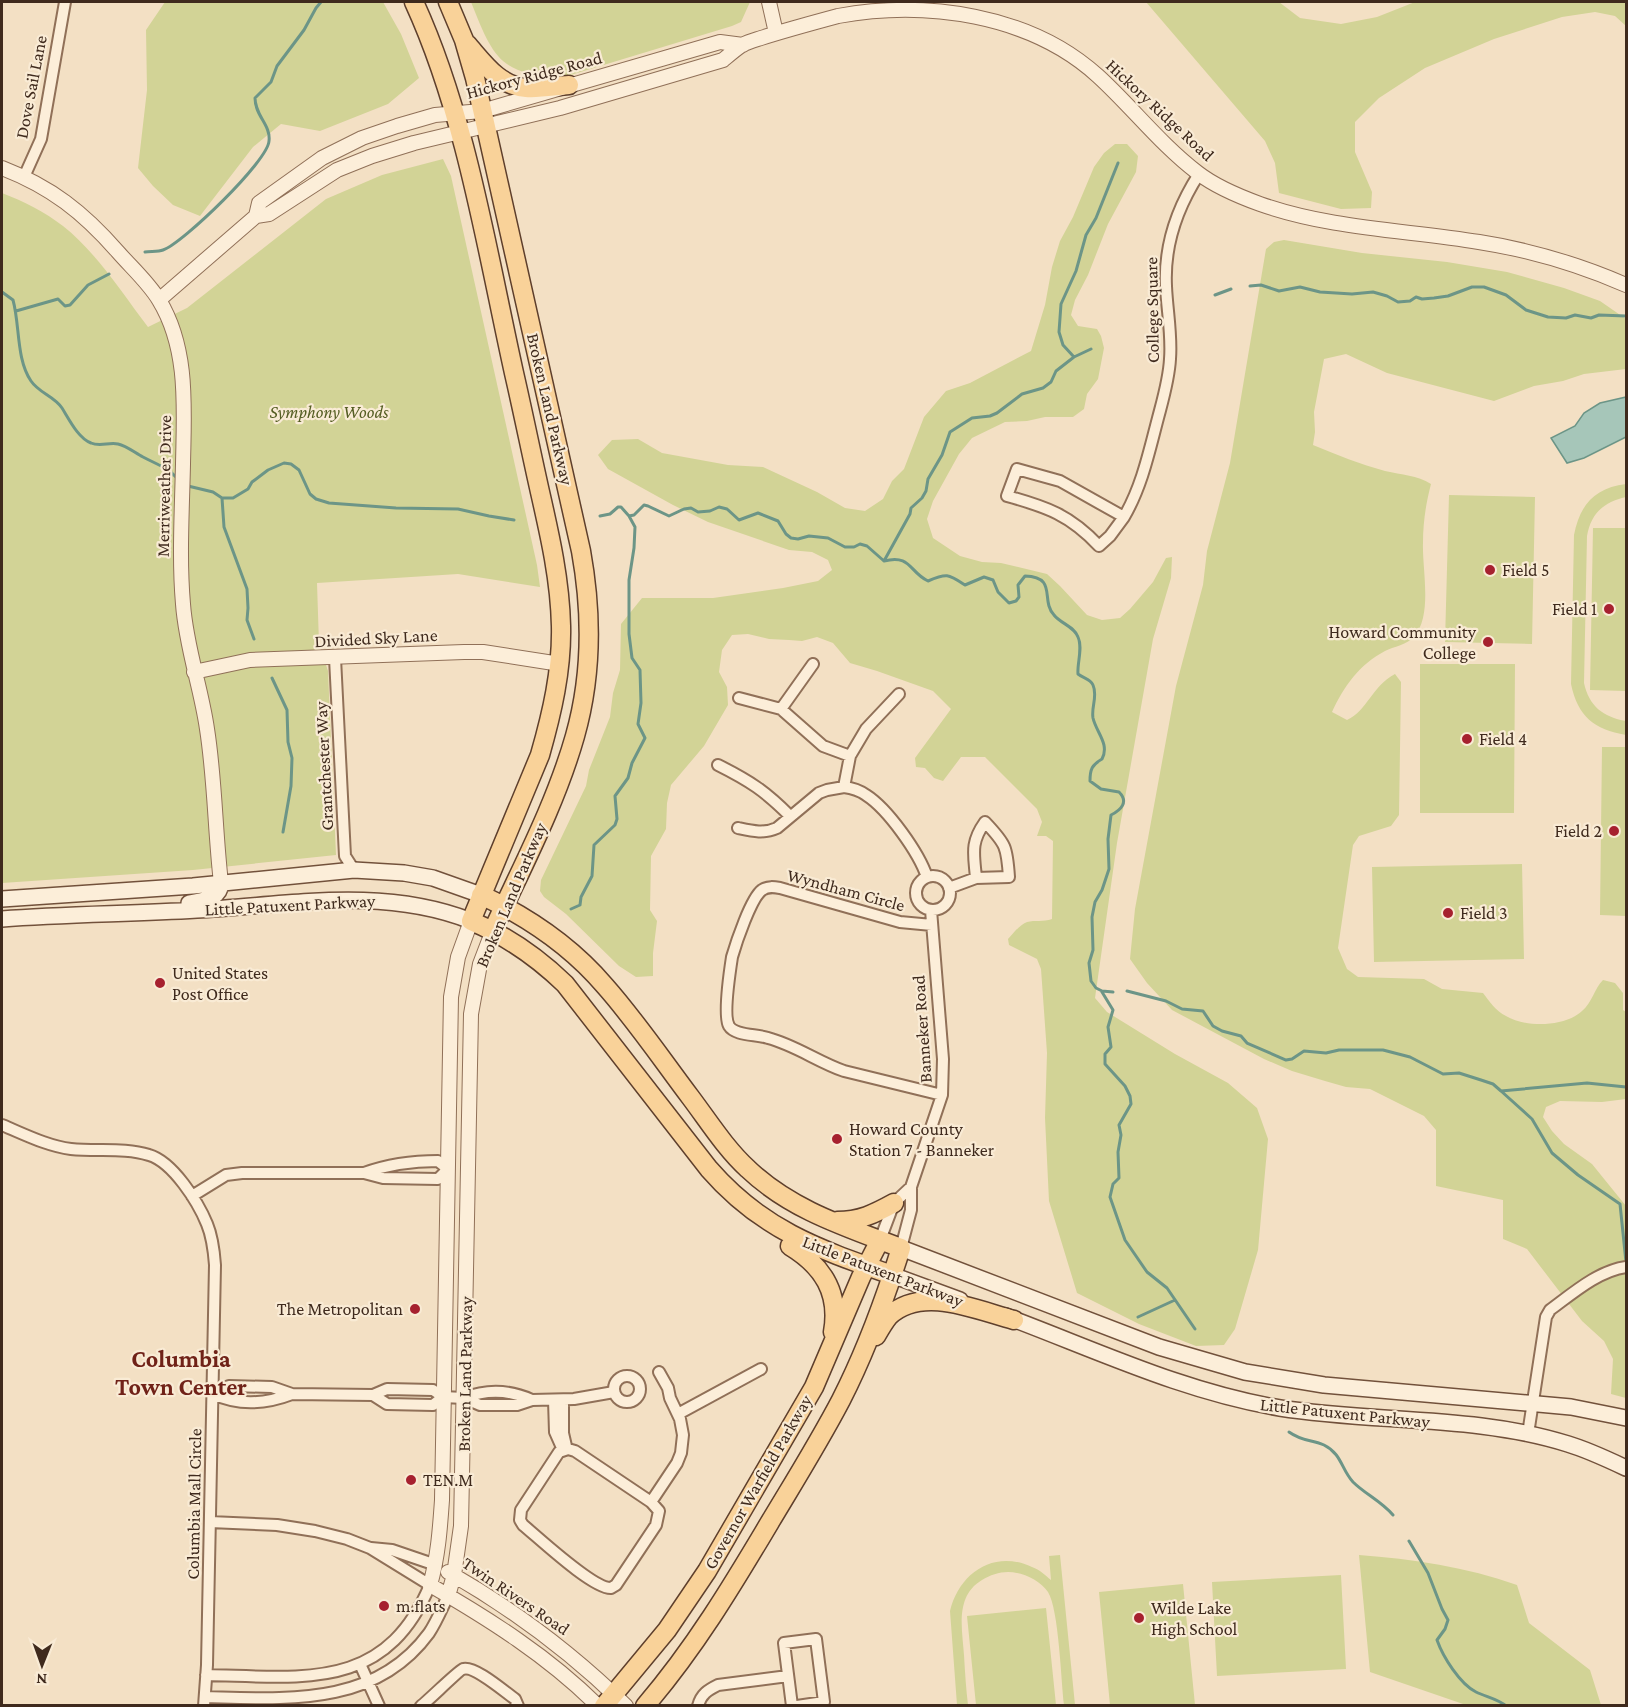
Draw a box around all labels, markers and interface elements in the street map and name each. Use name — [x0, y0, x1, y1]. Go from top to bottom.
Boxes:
street label: Dove Sail Lane — [11, 34, 51, 140]
street label: Hickory Ridge Road — [464, 47, 605, 103]
street label: Hickory Ridge Road — [1102, 55, 1218, 165]
street label: College Square — [1141, 257, 1163, 363]
street label: Broken Land Parkway — [523, 331, 577, 488]
park label: Symphony Woods — [270, 402, 389, 422]
street label: Merriweather Drive — [153, 415, 175, 557]
place label: Field 5 — [1502, 560, 1549, 580]
marker: Field 5 — [1483, 563, 1497, 577]
place label: Field 1 — [1552, 599, 1597, 619]
marker: Field 1 — [1602, 602, 1616, 616]
place label: Howard Community College — [1329, 622, 1477, 663]
street label: Divided Sky Lane — [314, 625, 438, 651]
marker: Howard Community College — [1481, 635, 1495, 649]
street label: Grantchester Way — [311, 700, 337, 831]
place label: Field 4 — [1479, 729, 1527, 749]
marker: Field 4 — [1460, 732, 1474, 746]
street label: Broken Land Parkway — [471, 819, 551, 970]
place label: Field 2 — [1554, 821, 1602, 841]
marker: Field 2 — [1607, 824, 1621, 838]
street label: Wyndham Circle — [785, 865, 907, 915]
street label: Little Patuxent Parkway — [204, 891, 376, 919]
place label: Field 3 — [1460, 903, 1508, 923]
marker: Field 3 — [1441, 906, 1455, 920]
place label: United States Post Office — [172, 963, 268, 1004]
street label: Banneker Road — [908, 974, 936, 1084]
marker: United States Post Office — [153, 976, 167, 990]
place label: Howard County Station 7 - Banneker — [849, 1119, 995, 1160]
marker: Howard County Station 7 - Banneker — [830, 1132, 844, 1146]
street label: Little Patuxent Parkway — [800, 1231, 967, 1311]
street label: Broken Land Parkway — [454, 1295, 476, 1452]
place label: The Metropolitan — [277, 1299, 403, 1319]
marker: The Metropolitan — [408, 1302, 422, 1316]
district label: Columbia Town Center — [115, 1345, 247, 1400]
street label: Governor Warfield Parkway — [700, 1391, 817, 1573]
street label: Little Patuxent Parkway — [1259, 1394, 1432, 1432]
street label: Columbia Mall Circle — [183, 1428, 205, 1580]
place label: TEN.M — [423, 1470, 473, 1490]
marker: TEN.M — [404, 1473, 418, 1487]
street label: Twin Rivers Road — [459, 1553, 574, 1639]
place label: m.flats — [396, 1596, 446, 1616]
place label: Wilde Lake High School — [1151, 1598, 1238, 1639]
marker: m.flats — [377, 1599, 391, 1613]
marker: Wilde Lake High School — [1132, 1611, 1146, 1625]
north arrow — [12, 1635, 72, 1695]
text: N — [36, 1671, 47, 1688]

